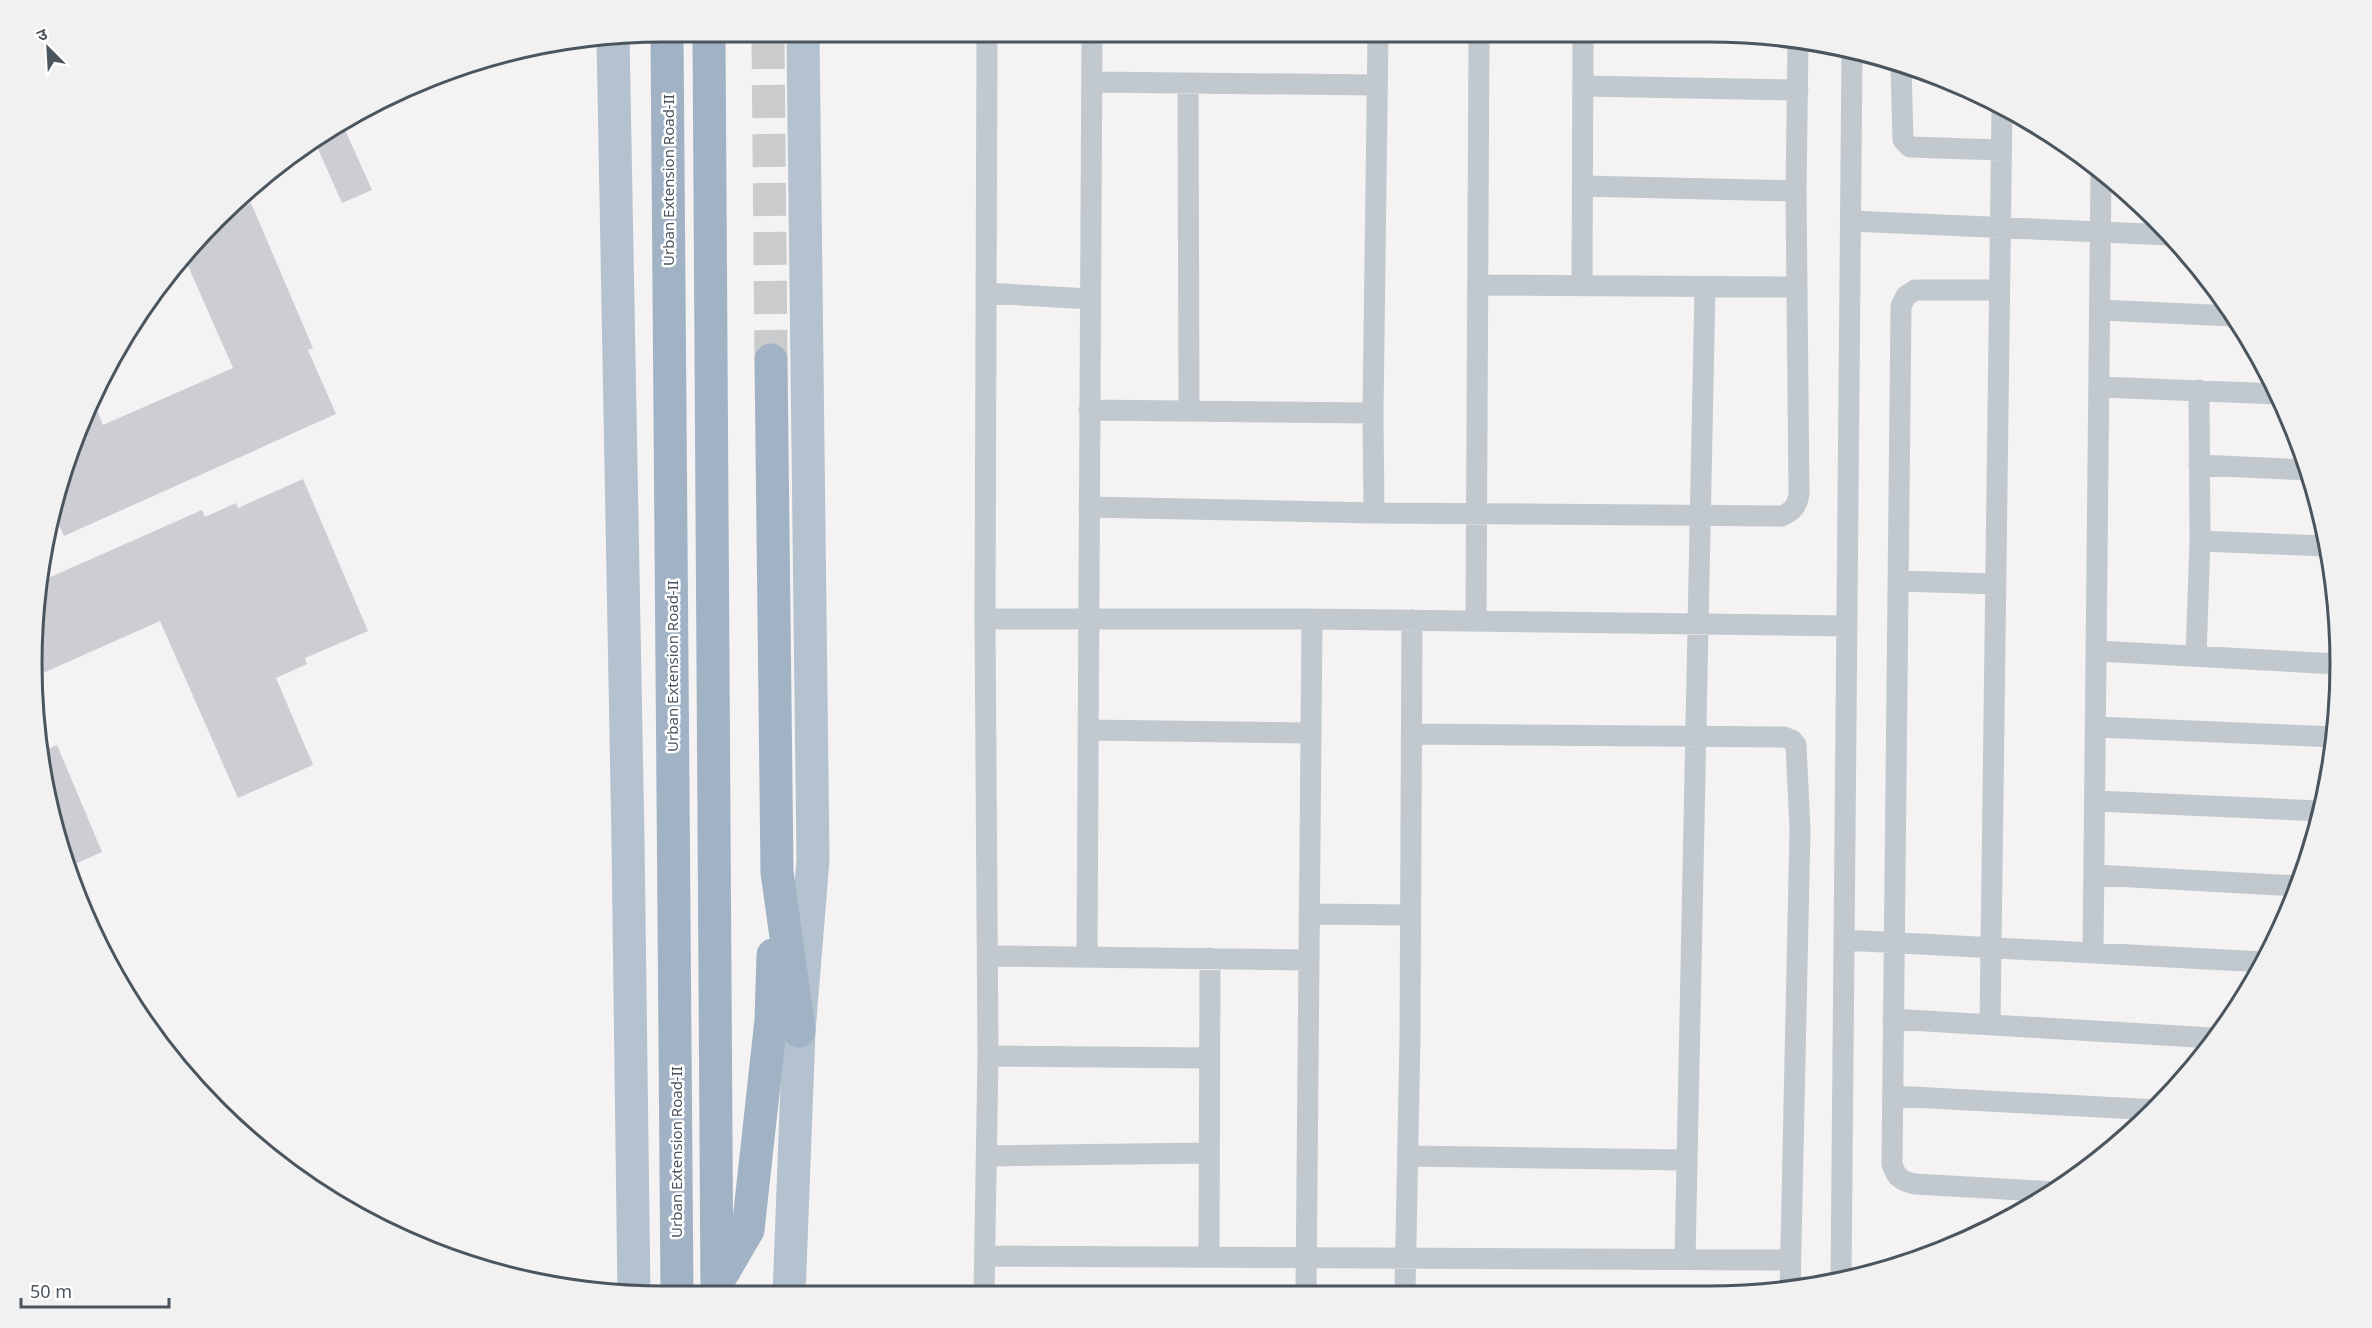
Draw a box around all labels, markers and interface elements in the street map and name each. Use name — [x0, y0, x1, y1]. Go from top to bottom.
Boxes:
north arrow — [18, 18, 78, 78]
text: उ — [33, 22, 51, 46]
street label: Urban Extension Road-II — [658, 94, 678, 266]
street label: Urban Extension Road-II — [662, 580, 682, 752]
street label: Urban Extension Road-II — [666, 1066, 686, 1238]
scale bar — [21, 1271, 170, 1309]
text: 50 m — [30, 1279, 72, 1303]

